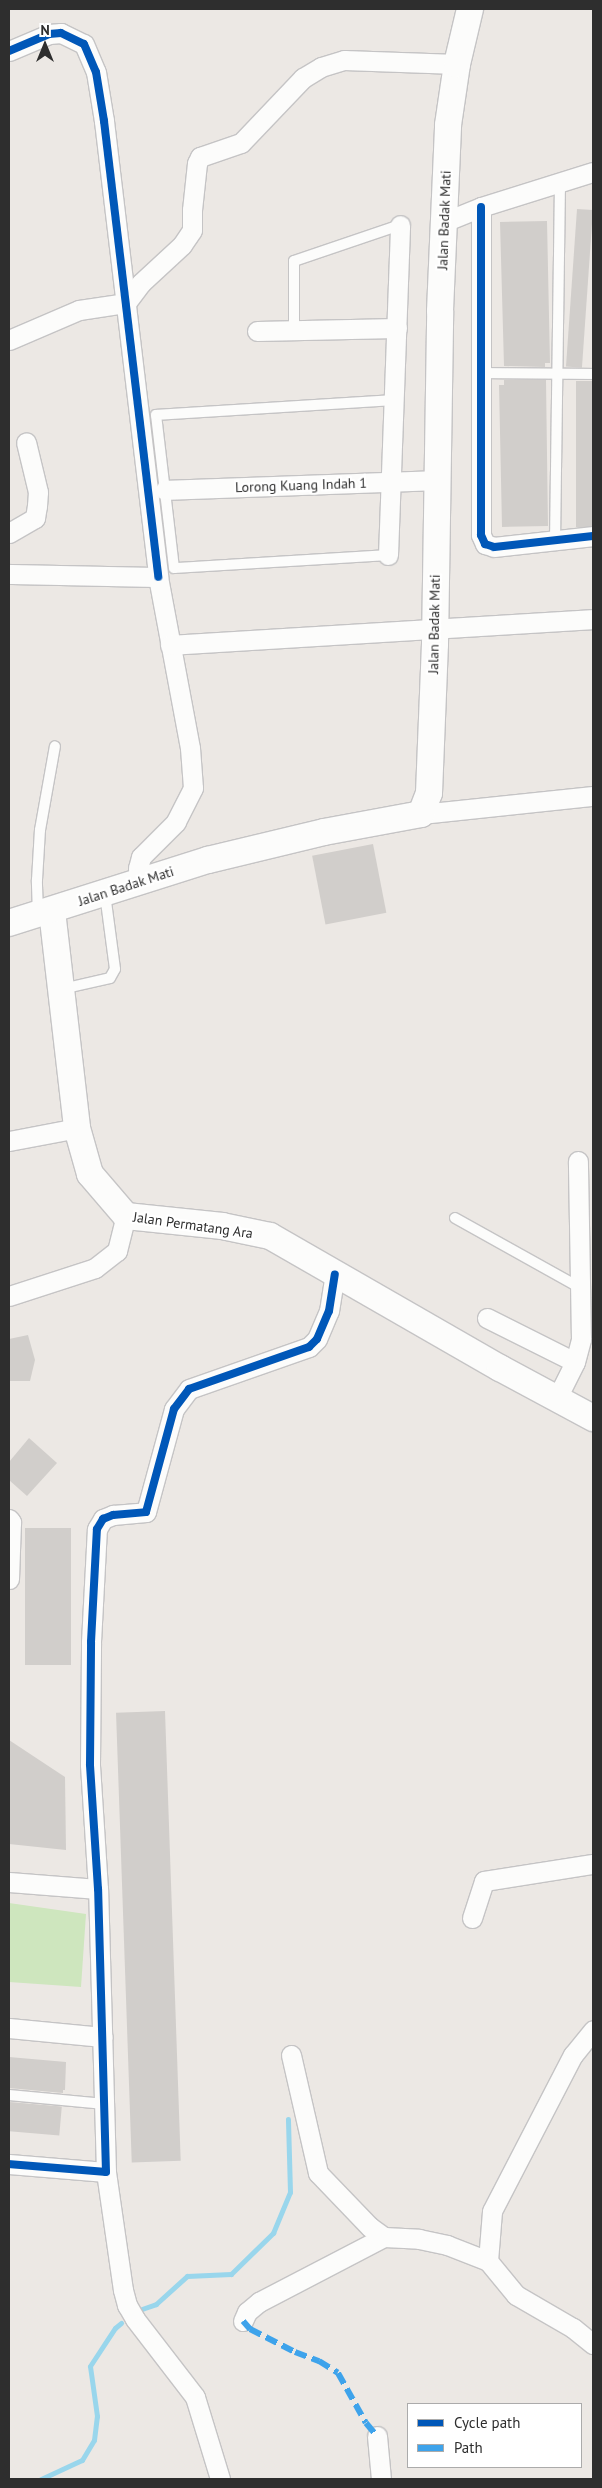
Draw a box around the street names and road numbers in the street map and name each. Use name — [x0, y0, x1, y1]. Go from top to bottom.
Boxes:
street label: Jalan Badak Mati — [434, 170, 454, 270]
street label: Lorong Kuang Indah 1 — [235, 474, 367, 496]
street label: Jalan Badak Mati — [425, 574, 443, 674]
street label: Jalan Badak Mati — [76, 863, 176, 909]
street label: Jalan Permatang Ara — [132, 1208, 254, 1242]

